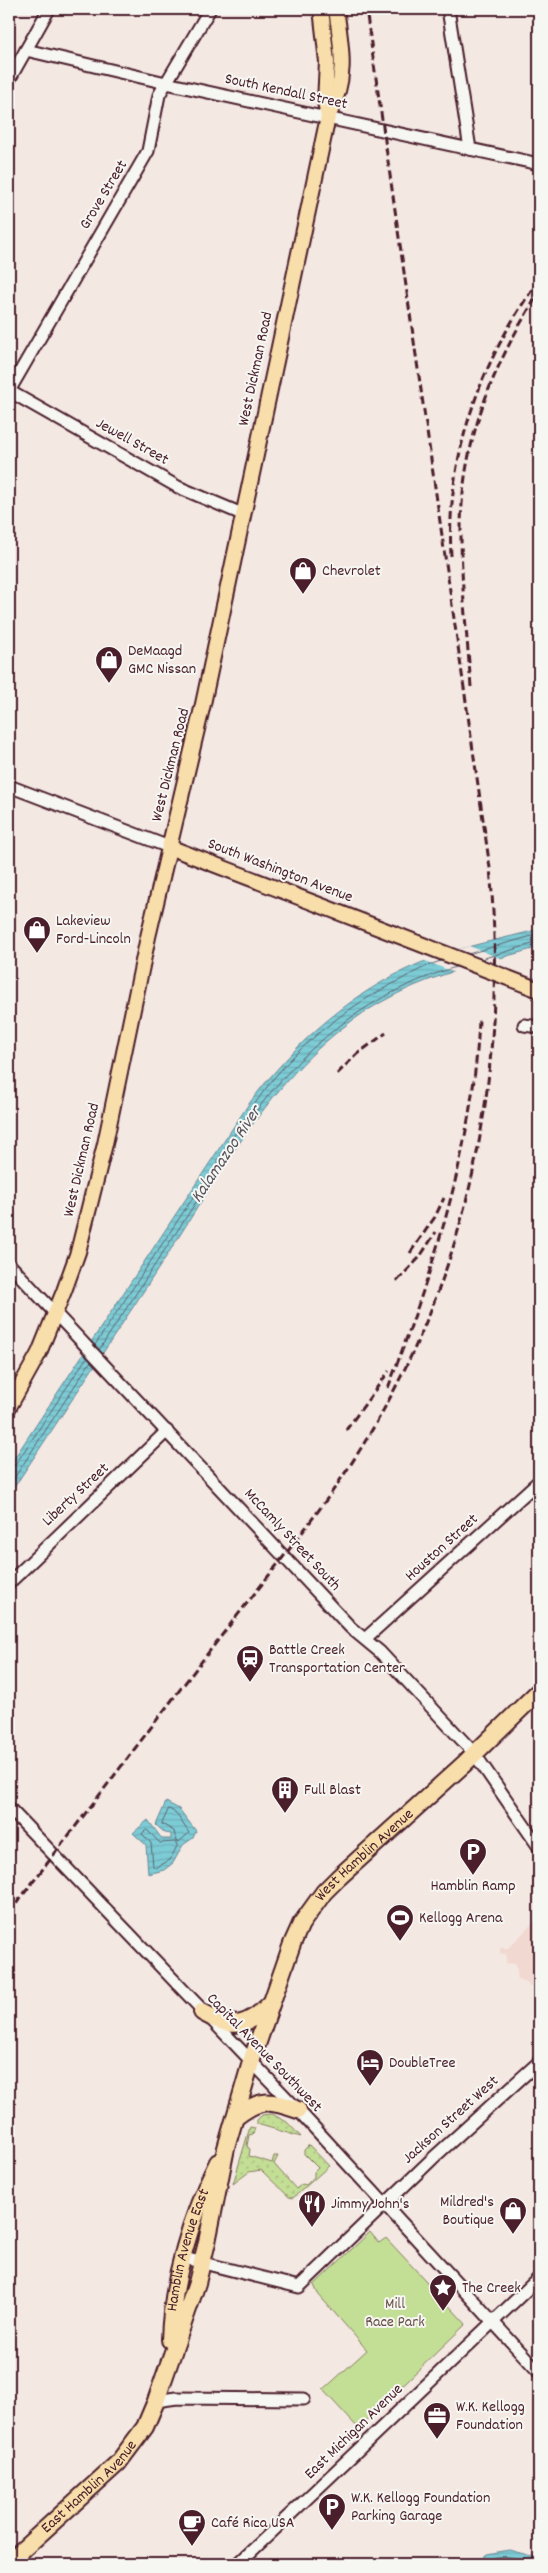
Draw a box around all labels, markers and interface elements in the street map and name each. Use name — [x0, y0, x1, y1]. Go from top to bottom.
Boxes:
street label: South Kendall Street — [222, 68, 350, 116]
street label: Grove Street — [74, 156, 134, 234]
street label: West Dickman Road — [233, 310, 279, 428]
street label: Jewell Street — [91, 412, 173, 472]
shop icon: Chevrolet — [288, 556, 318, 595]
place label: Chevrolet — [322, 560, 381, 583]
place label: DeMaagd GMC Nissan — [128, 640, 196, 681]
shop icon: DeMaagd GMC Nissan — [94, 645, 124, 684]
street label: West Dickman Road — [146, 706, 196, 824]
street label: South Washington Avenue — [204, 833, 356, 909]
place label: Lakeview Ford-Lincoln — [56, 910, 131, 951]
shop icon: Lakeview Ford-Lincoln — [22, 915, 52, 954]
water label: Kalamazoo River — [185, 1100, 270, 1208]
street label: West Dickman Road — [58, 1101, 106, 1219]
street label: Liberty Street — [37, 1458, 115, 1532]
street label: McCamly Street South — [238, 1484, 346, 1596]
street label: Houston Street — [400, 1509, 484, 1587]
place label: Battle Creek Transportation Center — [269, 1639, 405, 1680]
station icon: Battle Creek Transportation Center — [235, 1644, 265, 1683]
building icon: Full Blast — [270, 1775, 300, 1814]
place label: Full Blast — [304, 1779, 361, 1802]
street label: West Hamblin Avenue — [309, 1803, 419, 1906]
parking icon: Hamblin Ramp — [458, 1837, 488, 1876]
place label: Hamblin Ramp — [430, 1875, 516, 1898]
sports icon: Kellogg Arena — [385, 1903, 415, 1942]
place label: Kellogg Arena — [419, 1907, 503, 1930]
street label: Capital Avenue Southwest — [201, 1988, 327, 2118]
hotel icon: DoubleTree — [355, 2048, 385, 2087]
place label: DoubleTree — [389, 2052, 455, 2075]
street label: Jackson Street West — [398, 2070, 504, 2170]
street label: Hamblin Avenue East — [161, 2185, 216, 2313]
restaurant icon: Jimmy John's — [297, 2189, 327, 2228]
place label: Mildred's Boutique — [440, 2191, 494, 2232]
place label: Jimmy John's — [331, 2193, 410, 2216]
shop icon: Mildred's Boutique — [498, 2196, 528, 2235]
place icon: The Creek — [428, 2273, 458, 2312]
place label: The Creek — [462, 2277, 521, 2300]
park label: Mill Race Park — [365, 2293, 425, 2334]
street label: East Michigan Avenue — [299, 2379, 409, 2485]
place label: W.K. Kellogg Foundation — [456, 2396, 525, 2437]
office icon: W.K. Kellogg Foundation — [422, 2401, 452, 2440]
street label: East Hamblin Avenue — [36, 2435, 143, 2539]
place label: W.K. Kellogg Foundation Parking Garage — [351, 2487, 490, 2528]
parking icon: W.K. Kellogg Foundation Parking Garage — [317, 2492, 347, 2531]
cafe icon: Café Rica USA — [177, 2508, 207, 2547]
place label: Café Rica USA — [211, 2512, 295, 2535]

